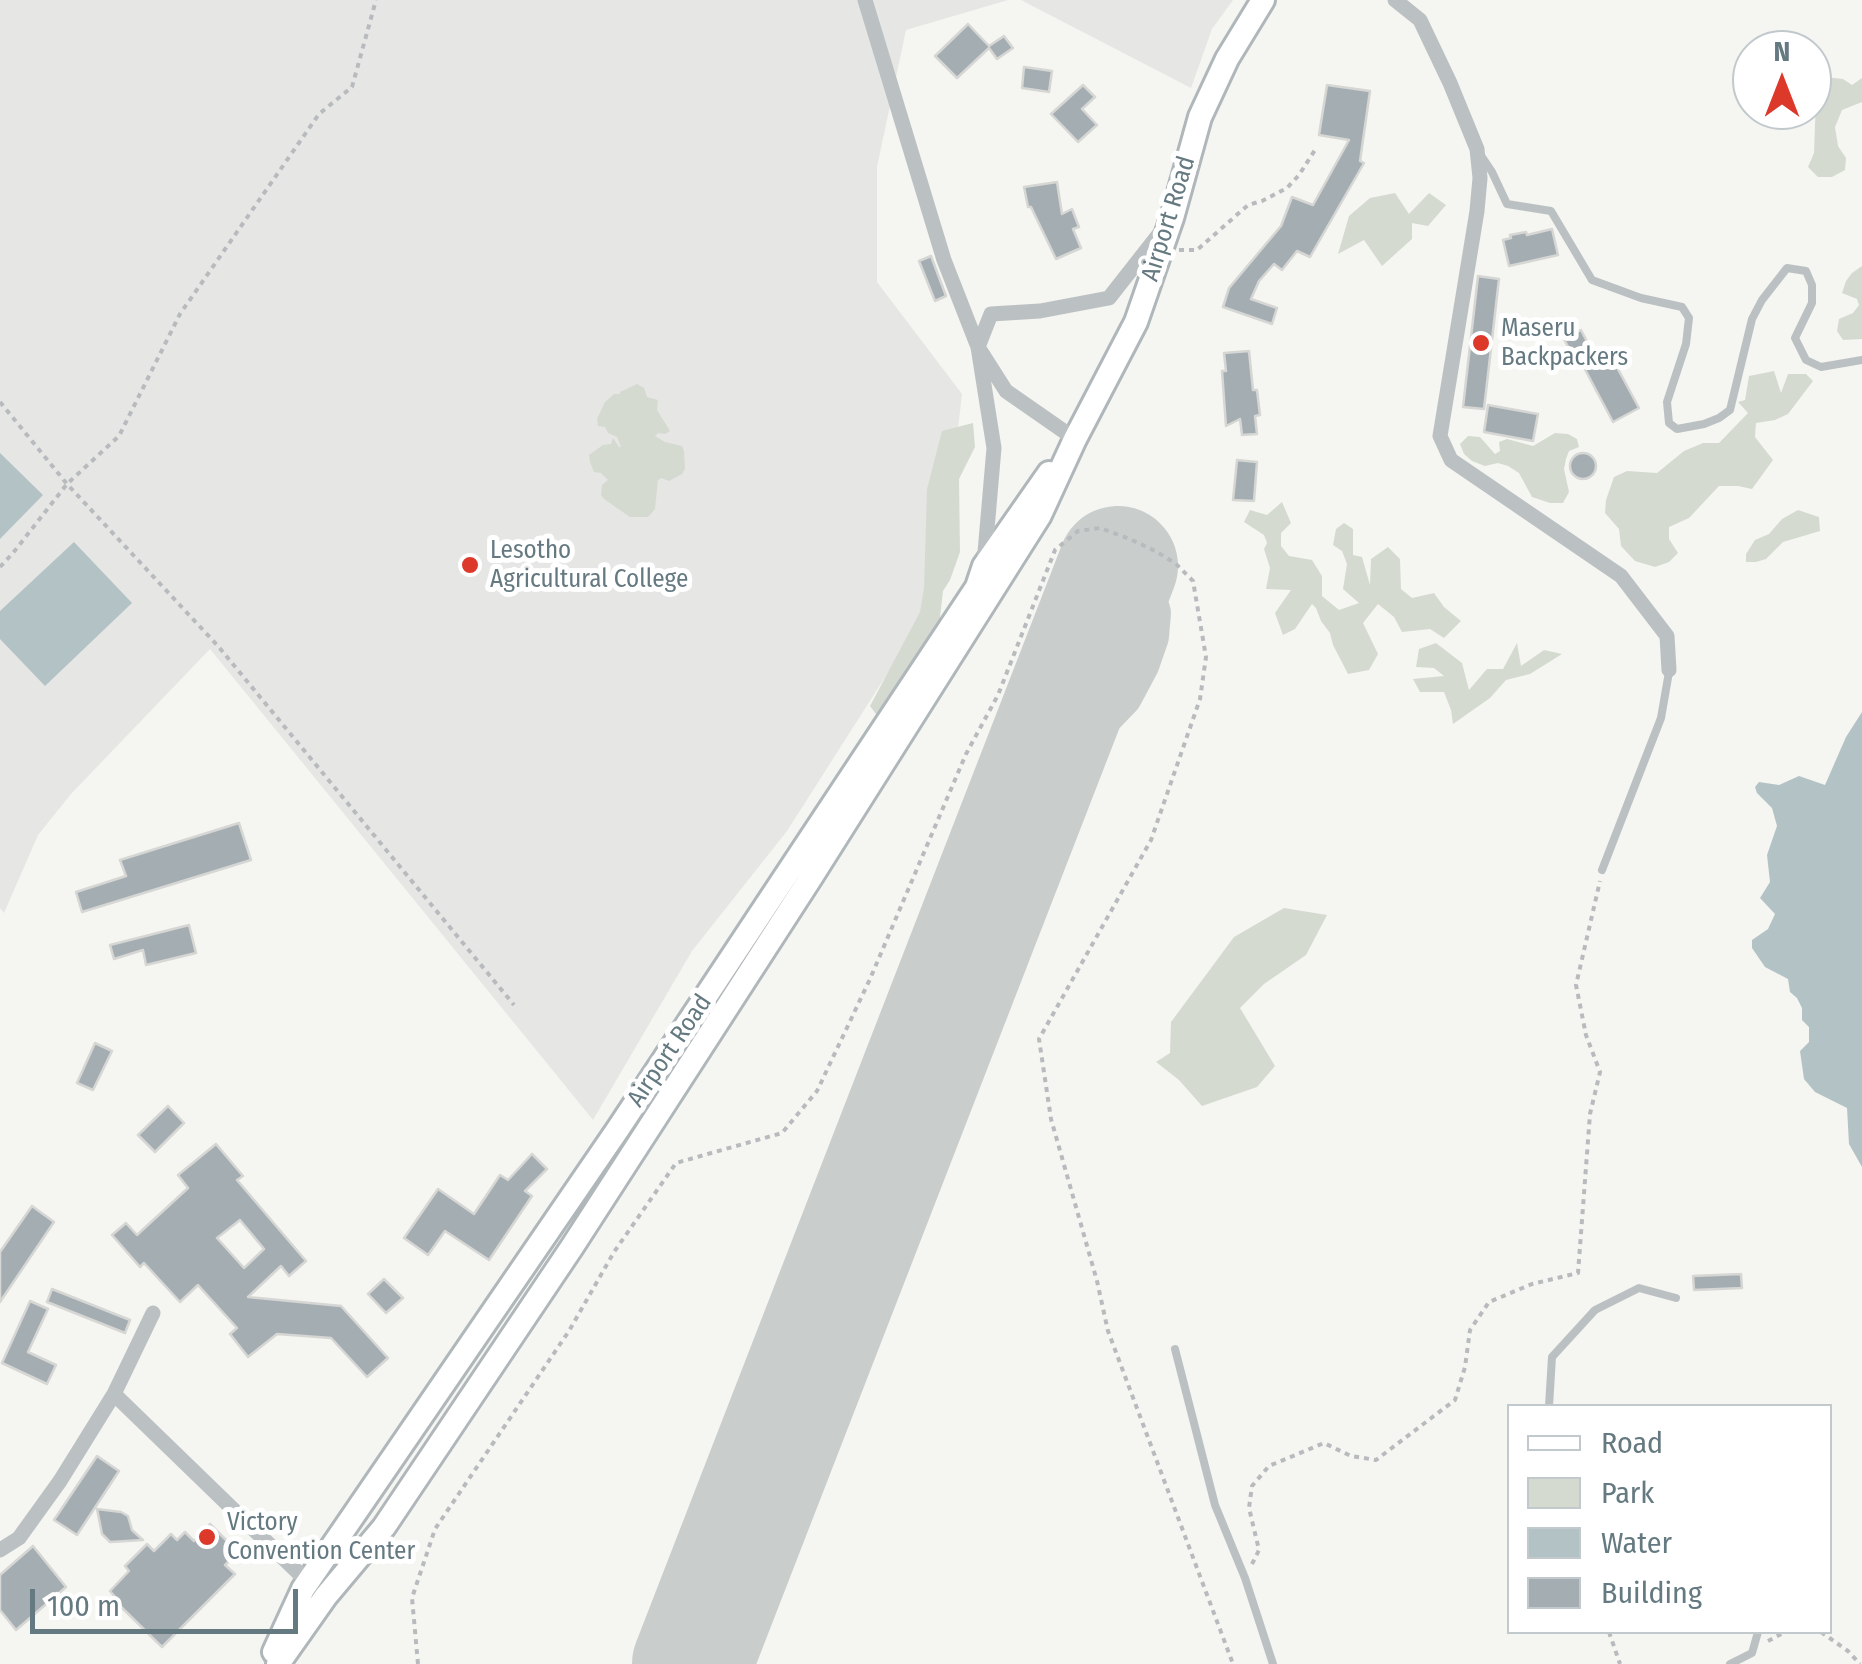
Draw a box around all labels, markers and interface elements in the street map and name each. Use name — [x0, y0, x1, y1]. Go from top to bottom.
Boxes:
north arrow — [1732, 30, 1832, 130]
text: N — [1774, 35, 1790, 68]
street label: Airport Road — [1136, 153, 1202, 285]
place label: Maseru Backpackers — [1501, 314, 1628, 373]
marker: Maseru Backpackers — [1470, 332, 1492, 354]
place label: Lesotho Agricultural College — [490, 536, 688, 595]
marker: Lesotho Agricultural College — [459, 554, 481, 576]
street label: Airport Road — [621, 989, 719, 1113]
legend — [1507, 1404, 1832, 1634]
text: Road — [1601, 1425, 1663, 1461]
text: Park — [1601, 1475, 1654, 1511]
place label: Victory Convention Center — [227, 1508, 415, 1567]
text: Water — [1601, 1525, 1672, 1561]
marker: Victory Convention Center — [196, 1526, 218, 1548]
scale bar — [35, 1569, 302, 1631]
text: Building — [1601, 1575, 1702, 1611]
text: 100 m — [47, 1588, 120, 1624]

